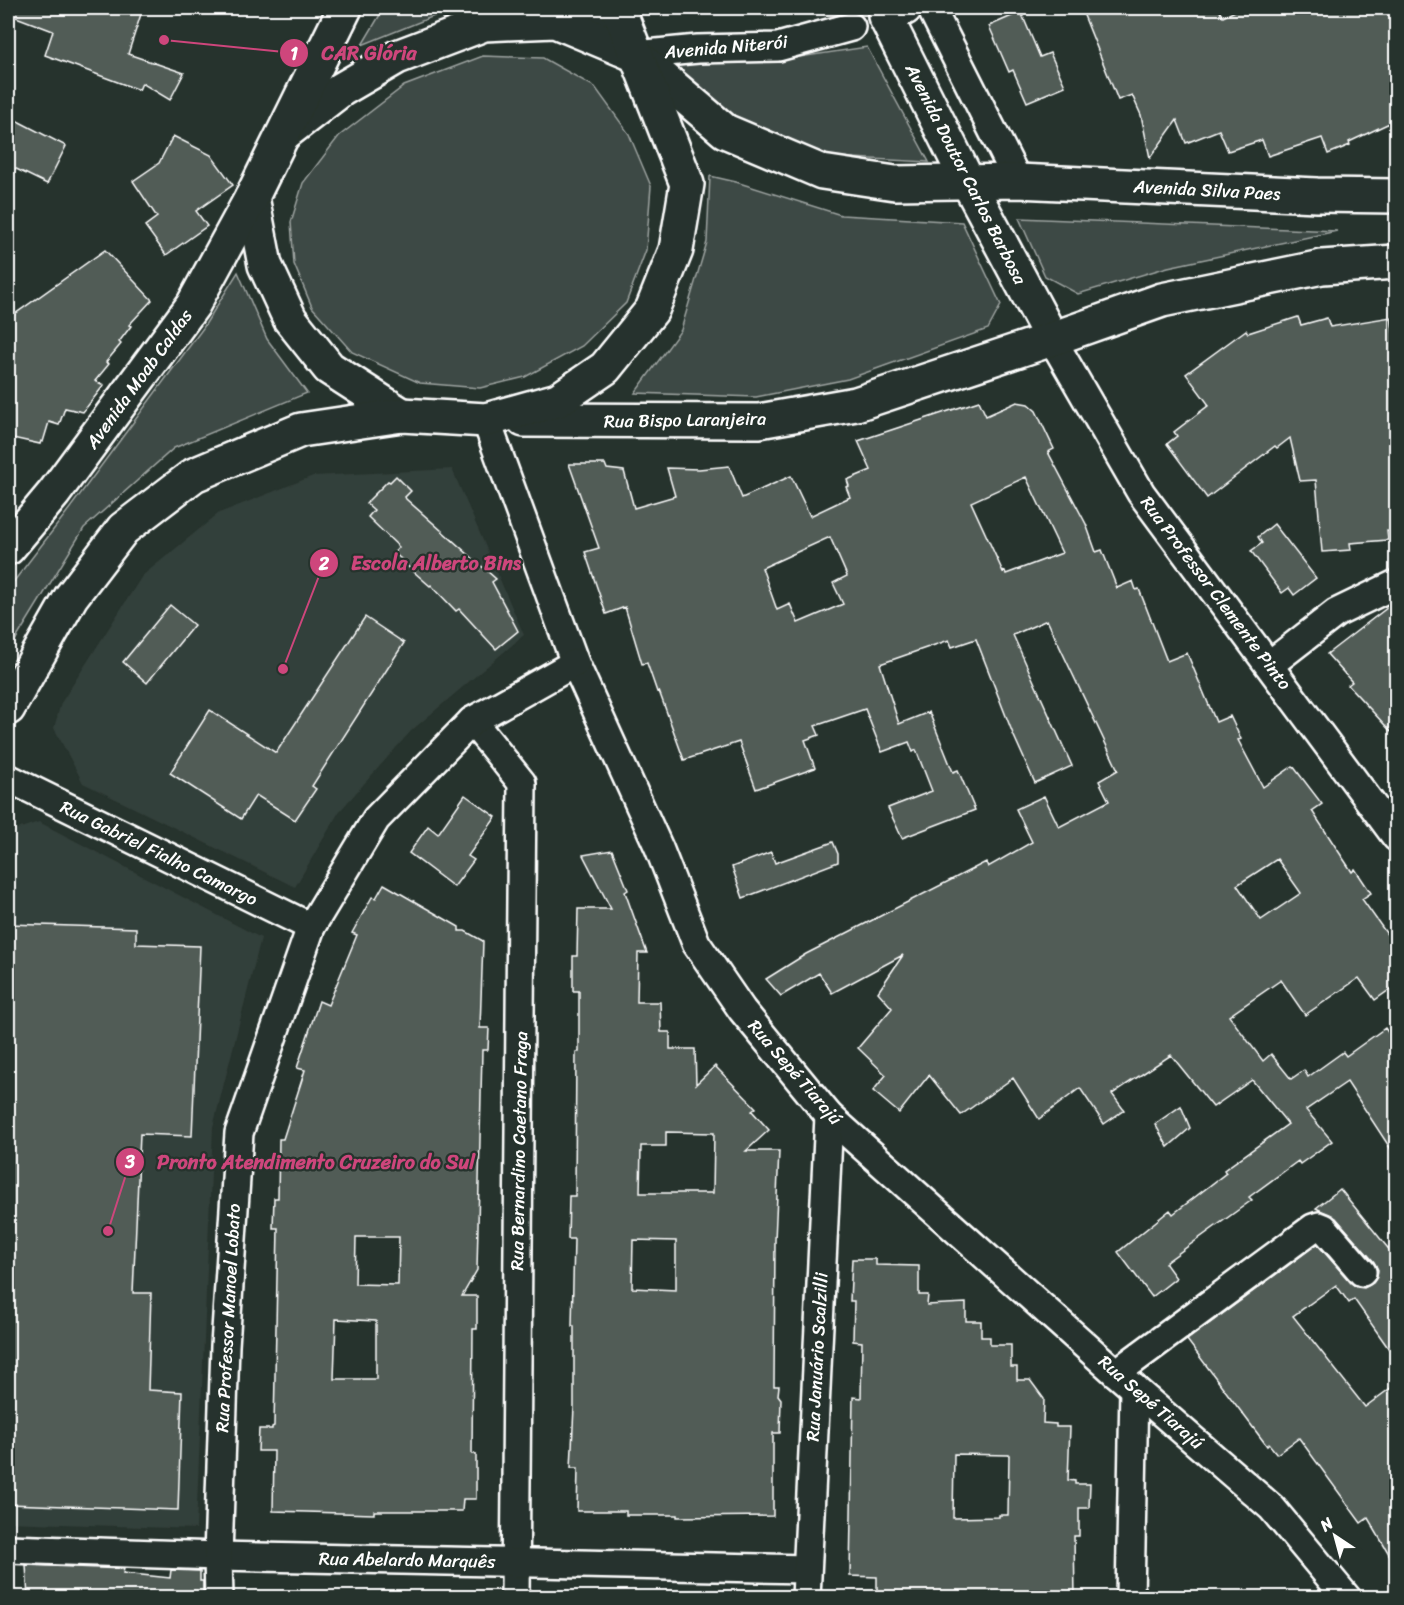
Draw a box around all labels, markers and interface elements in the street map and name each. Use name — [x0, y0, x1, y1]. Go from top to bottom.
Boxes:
street label: Avenida Niterói — [662, 26, 790, 68]
callout: CAR Glória — [279, 34, 428, 72]
text: CAR Glória — [320, 36, 417, 71]
text: 1 — [290, 38, 298, 70]
street label: Avenida Doutor Carlos Barbosa — [896, 57, 1036, 291]
street label: Avenida Silva Paes — [1132, 170, 1282, 210]
street label: Avenida Moab Caldas — [76, 301, 201, 457]
street label: Rua Bispo Laranjeira — [604, 403, 766, 437]
street label: Rua Professor Clemente Pinto — [1132, 489, 1300, 697]
callout: Escola Alberto Bins — [309, 544, 534, 582]
text: Escola Alberto Bins — [351, 546, 522, 581]
text: 2 — [318, 548, 330, 580]
street label: Rua Gabriel Fialho Camargo — [55, 791, 263, 915]
street label: Rua Sepé Tiarajú — [740, 1012, 851, 1133]
street label: Rua Bernardino Caetano Fraga — [501, 1031, 537, 1271]
callout: Pronto Atendimento Cruzeiro do Sul — [115, 1143, 487, 1181]
text: Pronto Atendimento Cruzeiro do Sul — [157, 1145, 476, 1180]
text: 3 — [124, 1146, 135, 1178]
street label: Rua Professor Manoel Lobato — [206, 1203, 250, 1433]
street label: Rua Januário Scalzilli — [797, 1271, 837, 1442]
street label: Rua Sepé Tiarajú — [1091, 1347, 1212, 1458]
north arrow — [1305, 1506, 1365, 1566]
text: N — [1313, 1509, 1340, 1540]
street label: Rua Abelardo Marquês — [318, 1542, 496, 1578]

